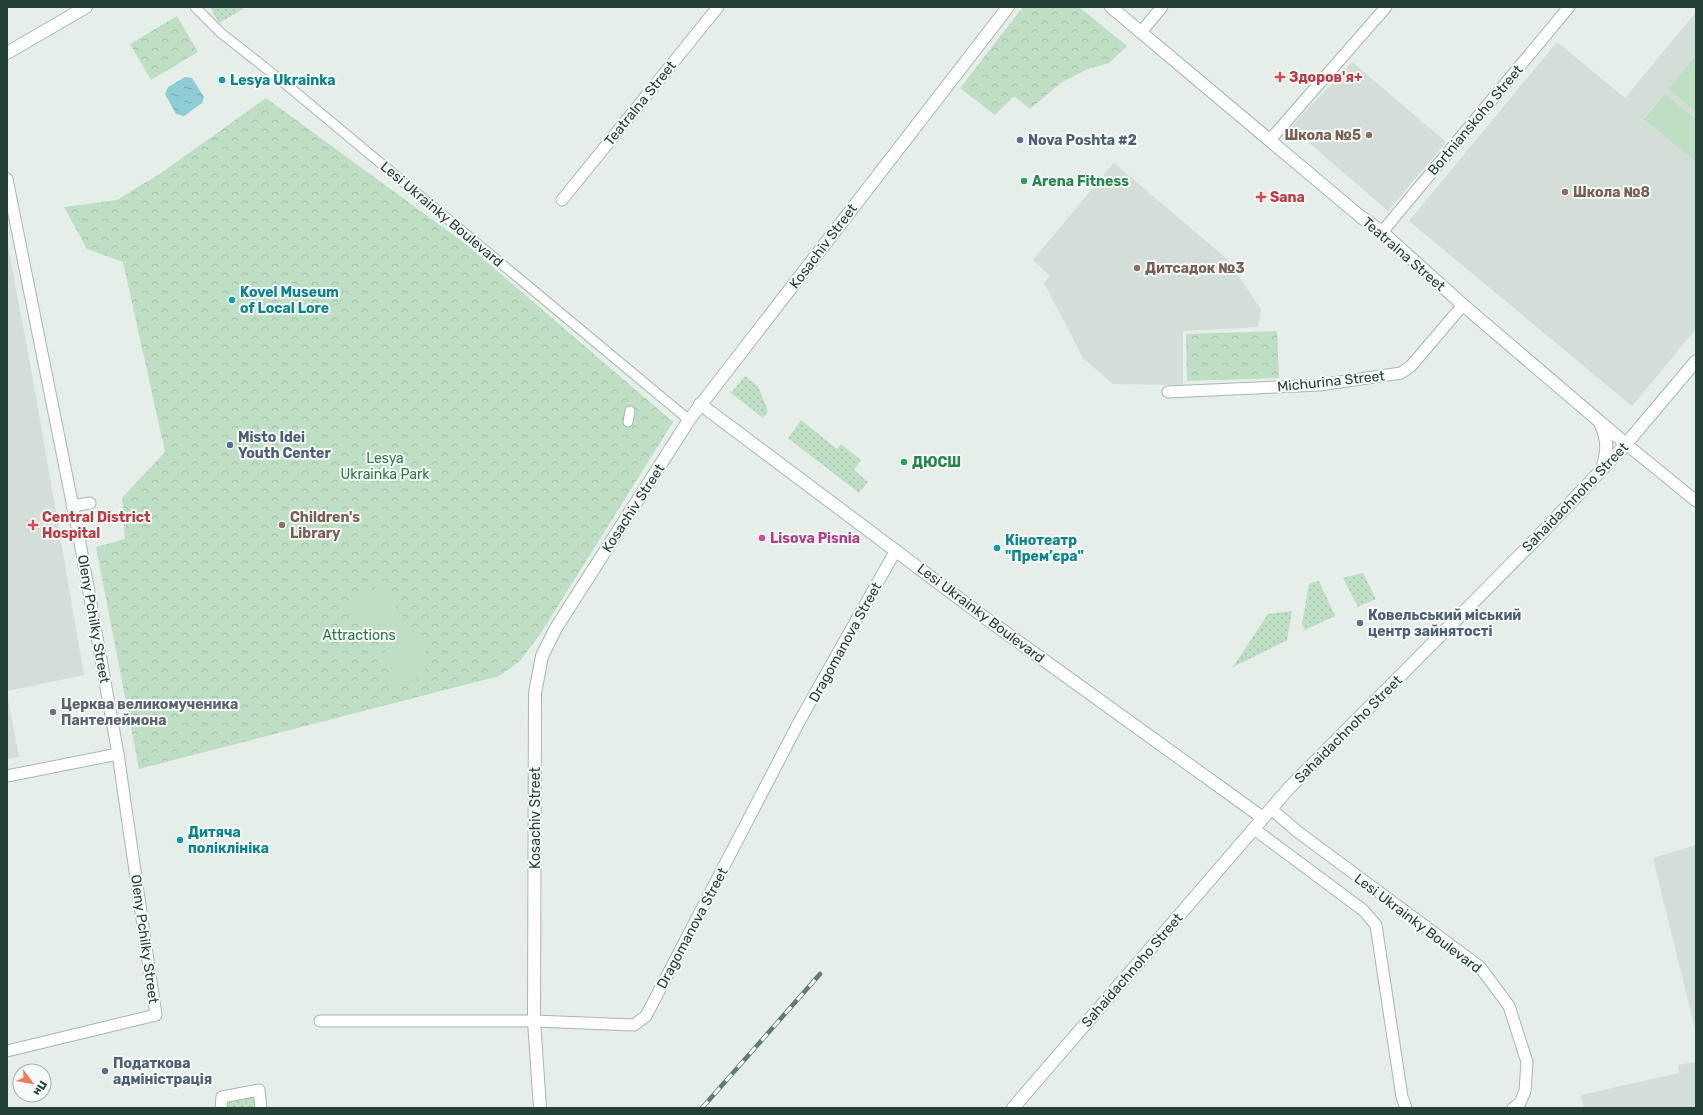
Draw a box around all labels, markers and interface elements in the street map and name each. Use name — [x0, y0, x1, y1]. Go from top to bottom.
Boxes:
street label: Teatralna Street — [601, 57, 680, 149]
street label: Bortnianskoho Street — [1424, 61, 1527, 179]
place label: Здоров'я+ — [1289, 69, 1363, 86]
marker: Здоров'я+ — [1274, 71, 1286, 83]
place label: Lesya Ukrainka — [230, 72, 335, 89]
marker: Lesya Ukrainka — [217, 75, 227, 85]
place label: Школа №5 — [1284, 127, 1361, 144]
marker: Школа №5 — [1364, 130, 1374, 140]
place label: Nova Poshta #2 — [1028, 132, 1137, 149]
marker: Nova Poshta #2 — [1015, 135, 1025, 145]
street label: Lesi Ukrainky Boulevard — [377, 158, 506, 271]
place label: Arena Fitness — [1032, 173, 1129, 190]
marker: Arena Fitness — [1019, 176, 1029, 186]
place label: Школа №8 — [1573, 184, 1650, 201]
marker: Школа №8 — [1560, 187, 1570, 197]
place label: Sana — [1270, 189, 1305, 206]
marker: Sana — [1255, 191, 1267, 203]
street label: Kosachiv Street — [786, 200, 861, 292]
street label: Teatralna Street — [1359, 214, 1449, 295]
place label: Дитсадок №3 — [1145, 260, 1245, 277]
marker: Дитсадок №3 — [1132, 263, 1142, 273]
place label: Kovel Museum of Local Lore — [240, 284, 339, 317]
marker: Kovel Museum of Local Lore — [227, 295, 237, 305]
street label: Michurina Street — [1276, 367, 1386, 396]
place label: Misto Idei Youth Center — [238, 429, 331, 462]
street label: Sahaidachnoho Street — [1519, 439, 1632, 556]
marker: Misto Idei Youth Center — [225, 440, 235, 450]
park label: Lesya Ukrainka Park — [340, 450, 430, 483]
place label: ДЮСШ — [912, 454, 961, 471]
marker: ДЮСШ — [899, 457, 909, 467]
street label: Kosachiv Street — [599, 461, 669, 556]
place label: Central District Hospital — [42, 509, 151, 542]
place label: Children's Library — [290, 509, 360, 542]
marker: Central District Hospital — [27, 519, 39, 531]
marker: Children's Library — [277, 520, 287, 530]
place label: Lisova Pisnia — [770, 530, 860, 547]
place label: Кінотеатр "Прем’єра" — [1005, 532, 1084, 565]
marker: Lisova Pisnia — [757, 533, 767, 543]
marker: Кінотеатр "Прем’єра" — [992, 543, 1002, 553]
street label: Oleny Pchilky Street — [74, 553, 113, 685]
street label: Lesi Ukrainky Boulevard — [914, 560, 1048, 667]
street label: Dragomanova Street — [805, 579, 886, 705]
place label: Ковельський міський центр зайнятості — [1368, 607, 1521, 640]
marker: Ковельський міський центр зайнятості — [1355, 618, 1365, 628]
park label: Attractions — [322, 627, 396, 644]
street label: Sahaidachnoho Street — [1291, 672, 1406, 787]
place label: Церква великомученика Пантелеймона — [61, 696, 238, 729]
marker: Церква великомученика Пантелеймона — [48, 707, 58, 717]
street label: Kosachiv Street — [527, 767, 544, 869]
place label: Дитяча поліклініка — [188, 824, 269, 857]
marker: Дитяча поліклініка — [175, 835, 185, 845]
street label: Dragomanova Street — [653, 864, 732, 992]
street label: Lesi Ukrainky Boulevard — [1351, 870, 1485, 977]
street label: Oleny Pchilky Street — [127, 873, 162, 1005]
street label: Sahaidachnoho Street — [1078, 910, 1187, 1031]
place label: Податкова адміністрація — [113, 1055, 212, 1088]
north arrow — [12, 1063, 52, 1103]
marker: Податкова адміністрація — [100, 1066, 110, 1076]
text: Пн — [31, 1078, 50, 1098]

